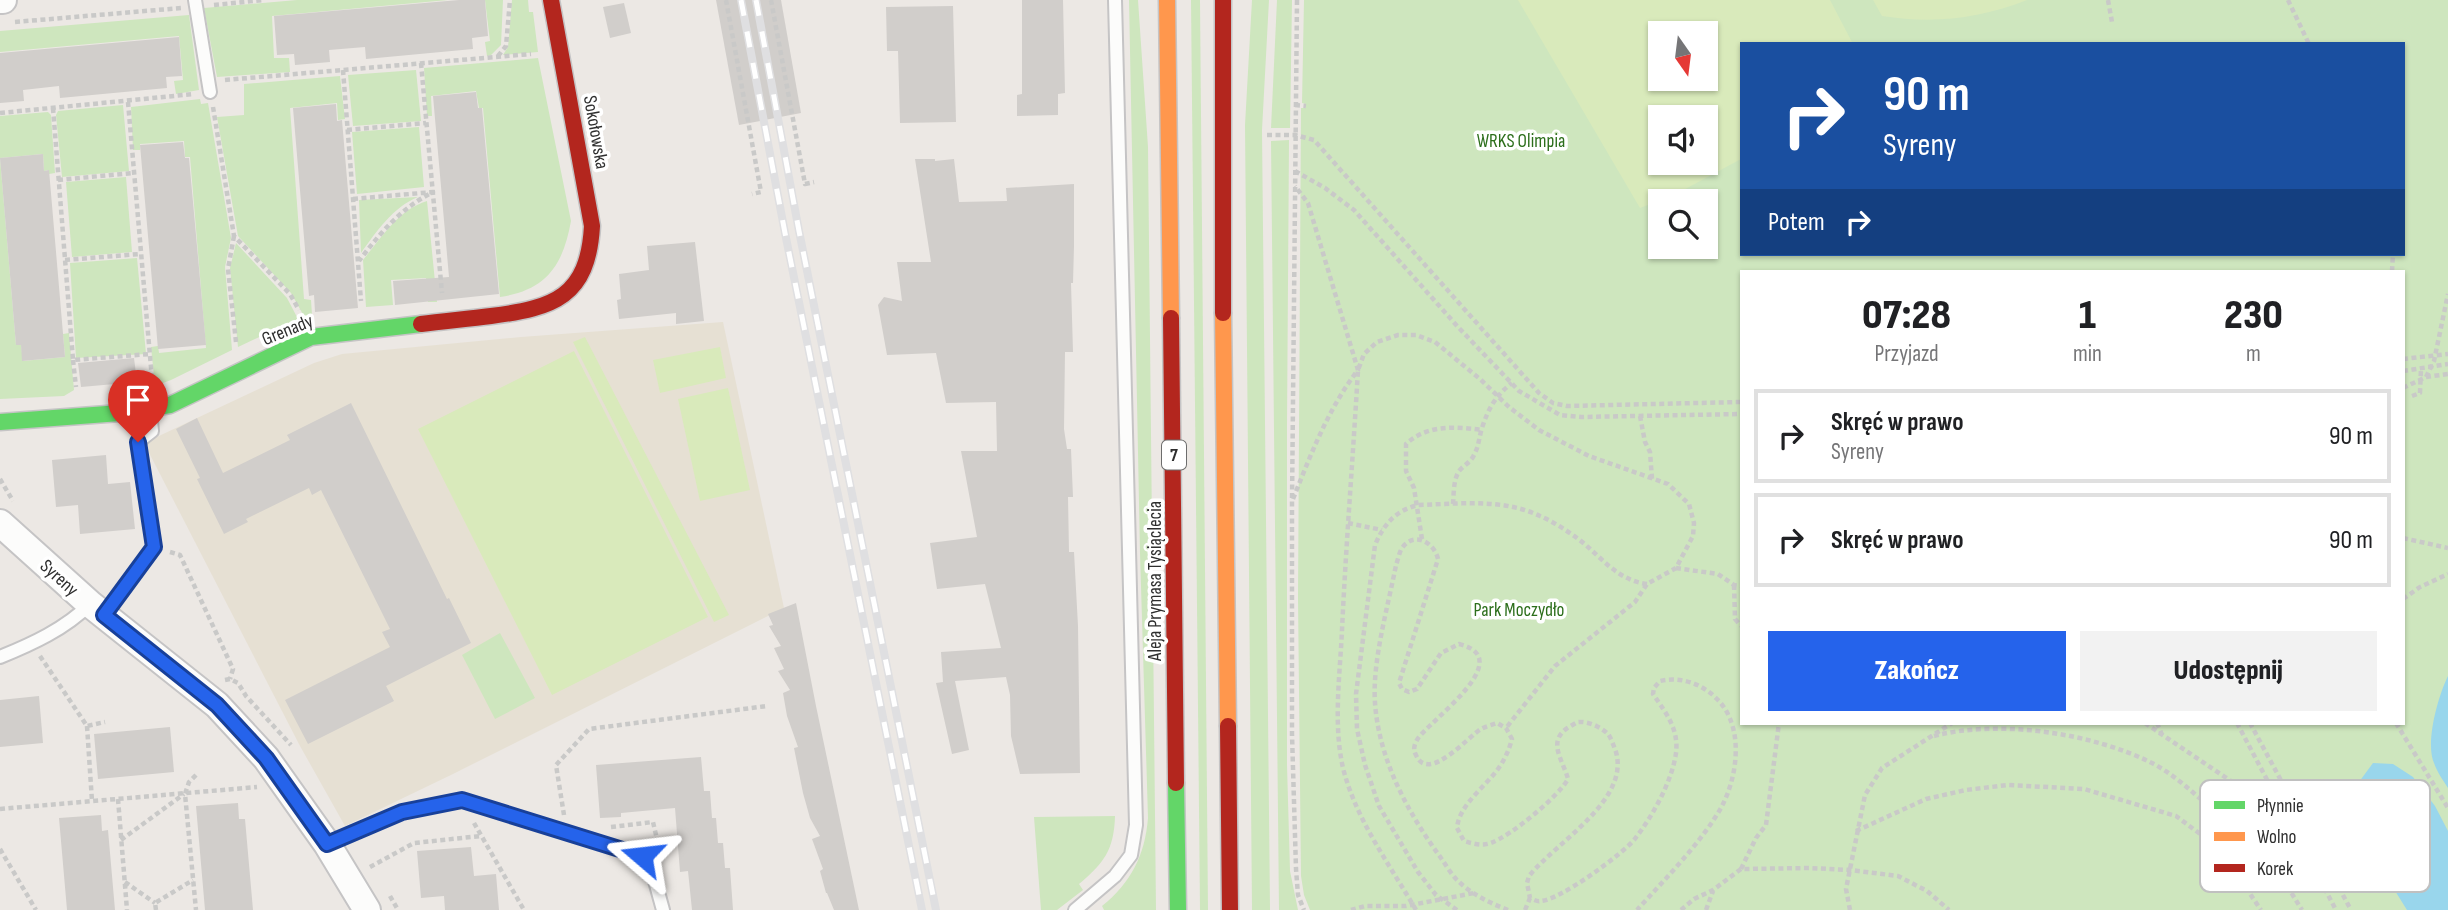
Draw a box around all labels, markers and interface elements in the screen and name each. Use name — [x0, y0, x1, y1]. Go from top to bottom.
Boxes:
north arrow — [1648, 21, 1718, 91]
map controls — [1648, 21, 1718, 259]
text: 90 m — [1883, 66, 1970, 125]
icon: right — [1768, 70, 1859, 161]
street label: Sokołowska — [578, 94, 613, 171]
button: sound — [1648, 105, 1718, 175]
text: Syreny — [1883, 126, 1956, 165]
park label: WRKS Olimpia — [1477, 130, 1565, 153]
button: search — [1648, 189, 1718, 259]
icon: right — [1839, 203, 1877, 241]
text: Potem — [1768, 207, 1825, 238]
text: 07:28 — [1862, 290, 1951, 341]
text: 1 — [2079, 290, 2096, 341]
text: 230 — [2224, 290, 2283, 341]
street label: Grenady — [259, 310, 317, 351]
text: Przyjazd — [1874, 340, 1939, 368]
text: min — [2073, 340, 2102, 368]
text: m — [2246, 340, 2261, 368]
pin — [108, 370, 168, 442]
icon: arrive — [119, 381, 157, 419]
text: Skręć w prawo — [1831, 407, 1964, 438]
icon: right — [1772, 417, 1810, 455]
text: 90 m — [2329, 421, 2373, 452]
text: Syreny — [1831, 438, 1884, 466]
road number: 7 — [1162, 440, 1186, 470]
street label: Aleja Prymasa Tysiąclecia — [1144, 501, 1167, 662]
icon: right — [1772, 521, 1810, 559]
text: Skręć w prawo — [1831, 525, 1964, 556]
text: 90 m — [2329, 525, 2373, 556]
street label: Syreny — [35, 555, 83, 602]
park label: Park Moczydło — [1474, 599, 1564, 622]
button: Zakończ — [1768, 631, 2066, 711]
button: Udostępnij — [2080, 631, 2377, 711]
legend — [2200, 780, 2430, 892]
text: Płynnie — [2257, 795, 2304, 818]
position arrow — [605, 819, 679, 893]
text: Wolno — [2257, 826, 2296, 849]
text: Korek — [2257, 858, 2294, 881]

